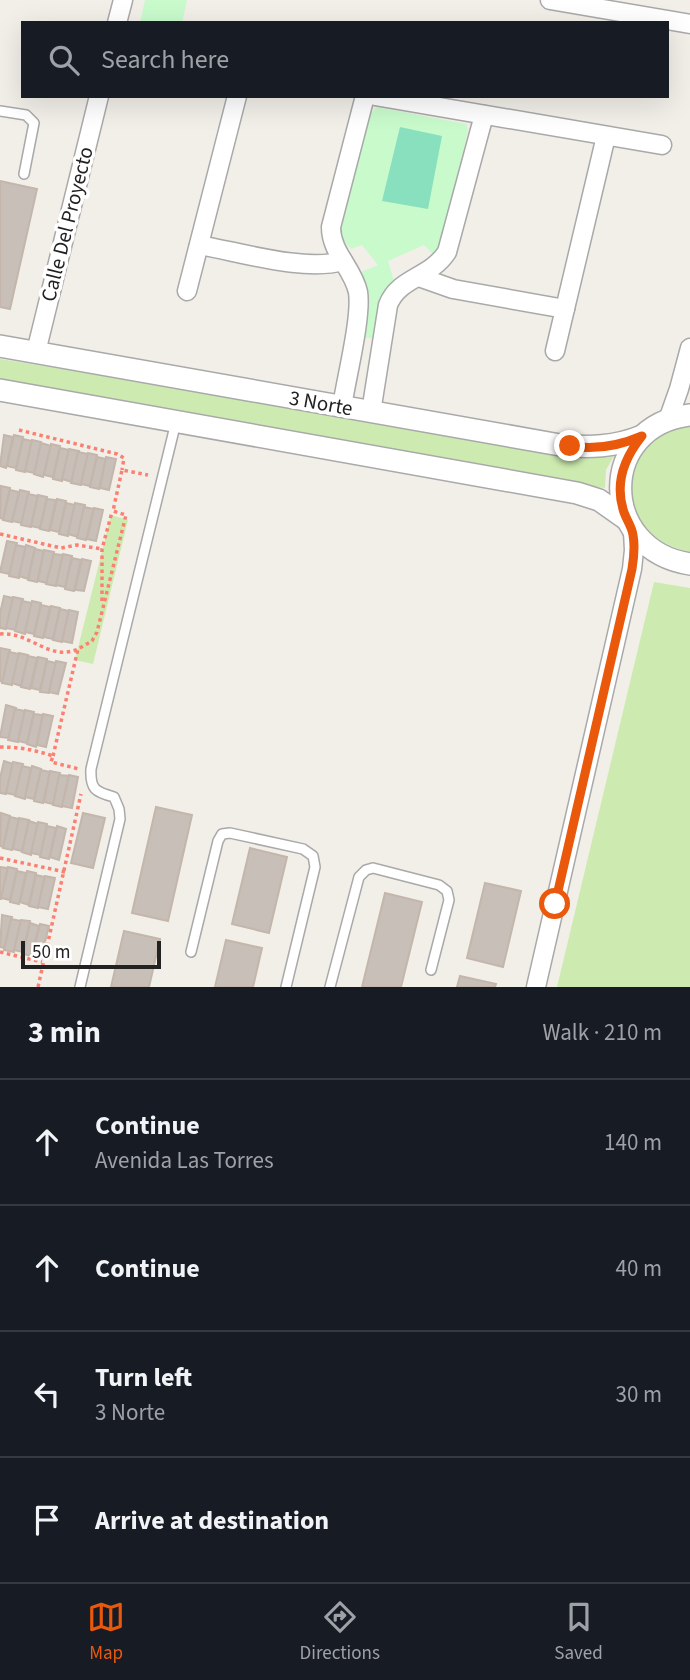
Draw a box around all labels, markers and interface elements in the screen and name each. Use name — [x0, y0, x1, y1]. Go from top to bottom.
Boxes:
search box — [21, 21, 669, 98]
icon: search — [45, 41, 83, 79]
text: Search here — [101, 41, 229, 78]
street label: Calle Del Proyecto — [33, 143, 101, 305]
street label: 3 Norte — [287, 383, 355, 423]
route end — [554, 430, 585, 461]
route start — [539, 888, 570, 919]
scale bar — [21, 938, 161, 970]
text: 50 m — [32, 939, 70, 966]
text: 3 min — [28, 1011, 101, 1054]
text: Walk · 210 m — [543, 1016, 662, 1049]
text: Continue — [95, 1107, 200, 1144]
icon: ahead — [28, 1123, 66, 1161]
text: 140 m — [604, 1126, 662, 1159]
text: Avenida Las Torres — [95, 1144, 274, 1177]
icon: ahead — [28, 1249, 66, 1287]
text: Continue — [95, 1250, 200, 1287]
text: 40 m — [615, 1252, 662, 1285]
text: Turn left — [95, 1359, 192, 1396]
icon: left — [28, 1375, 66, 1413]
text: 30 m — [615, 1378, 662, 1411]
text: 3 Norte — [95, 1396, 165, 1429]
icon: arrive — [28, 1501, 66, 1539]
text: Arrive at destination — [95, 1502, 329, 1539]
tab: Map — [87, 1598, 125, 1667]
tab: Directions — [300, 1598, 380, 1667]
tab: Saved — [554, 1598, 603, 1667]

